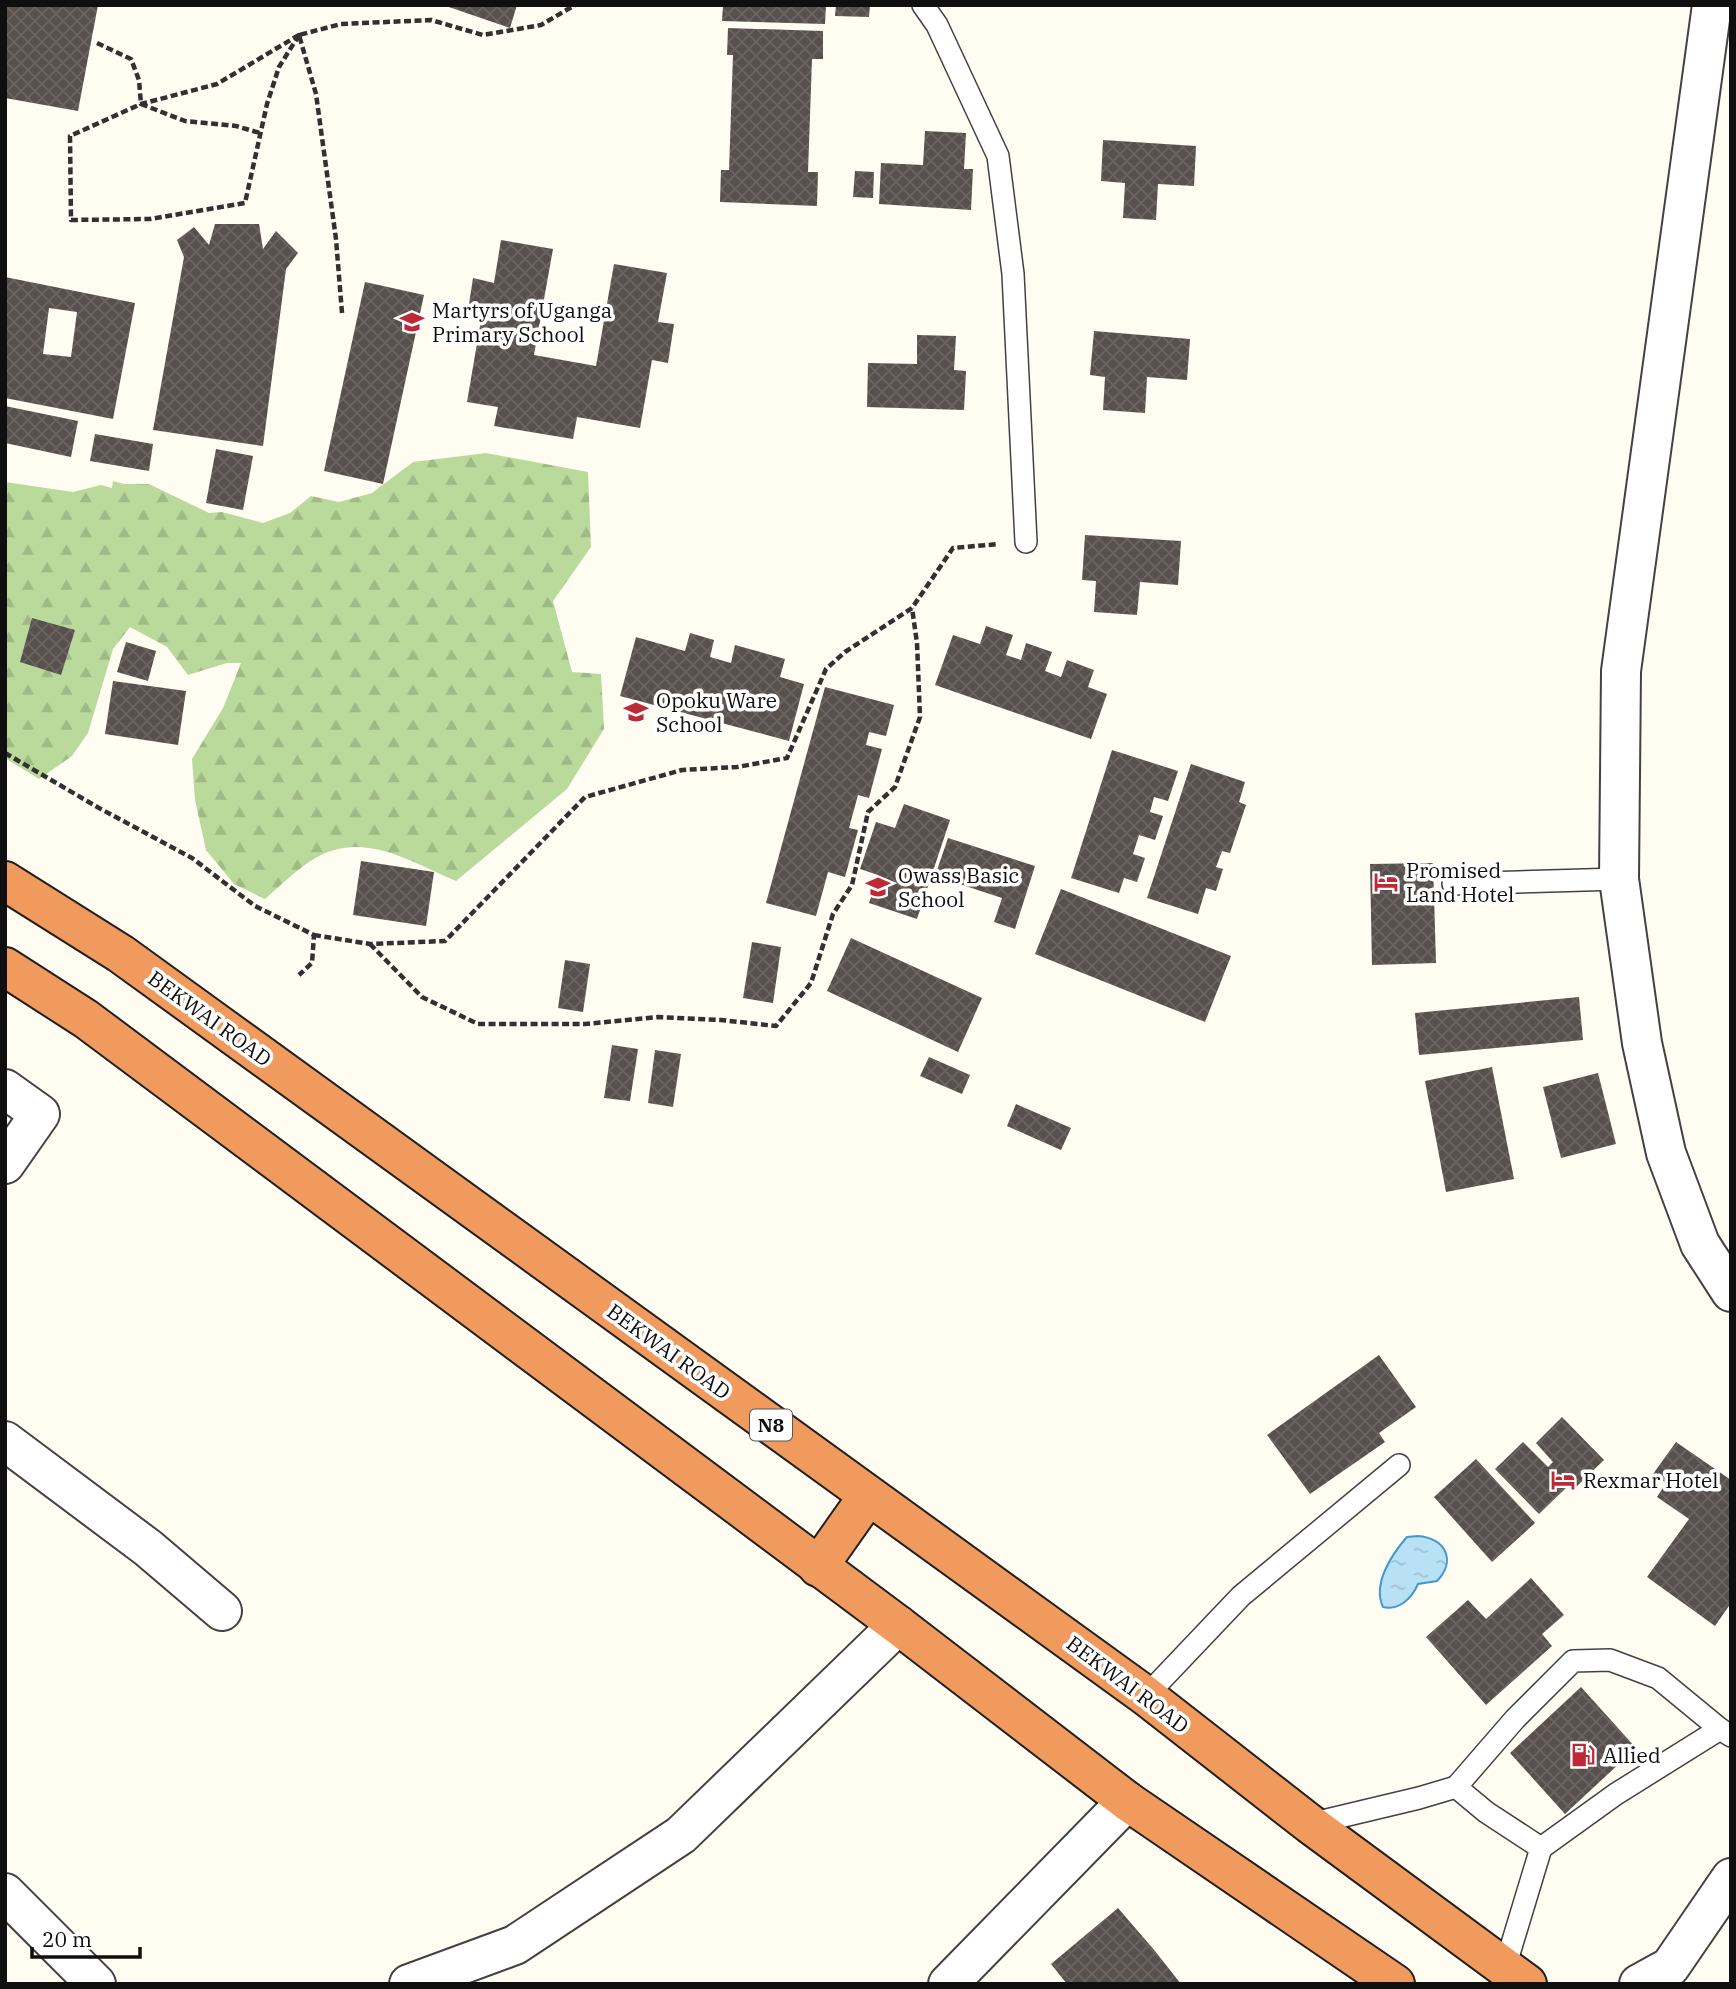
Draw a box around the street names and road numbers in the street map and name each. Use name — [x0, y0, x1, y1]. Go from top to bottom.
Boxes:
street label: BEKWAI ROAD — [143, 964, 277, 1072]
street label: BEKWAI ROAD — [602, 1297, 736, 1405]
road number: N8 — [750, 1410, 792, 1441]
street label: BEKWAI ROAD — [1061, 1629, 1195, 1739]

